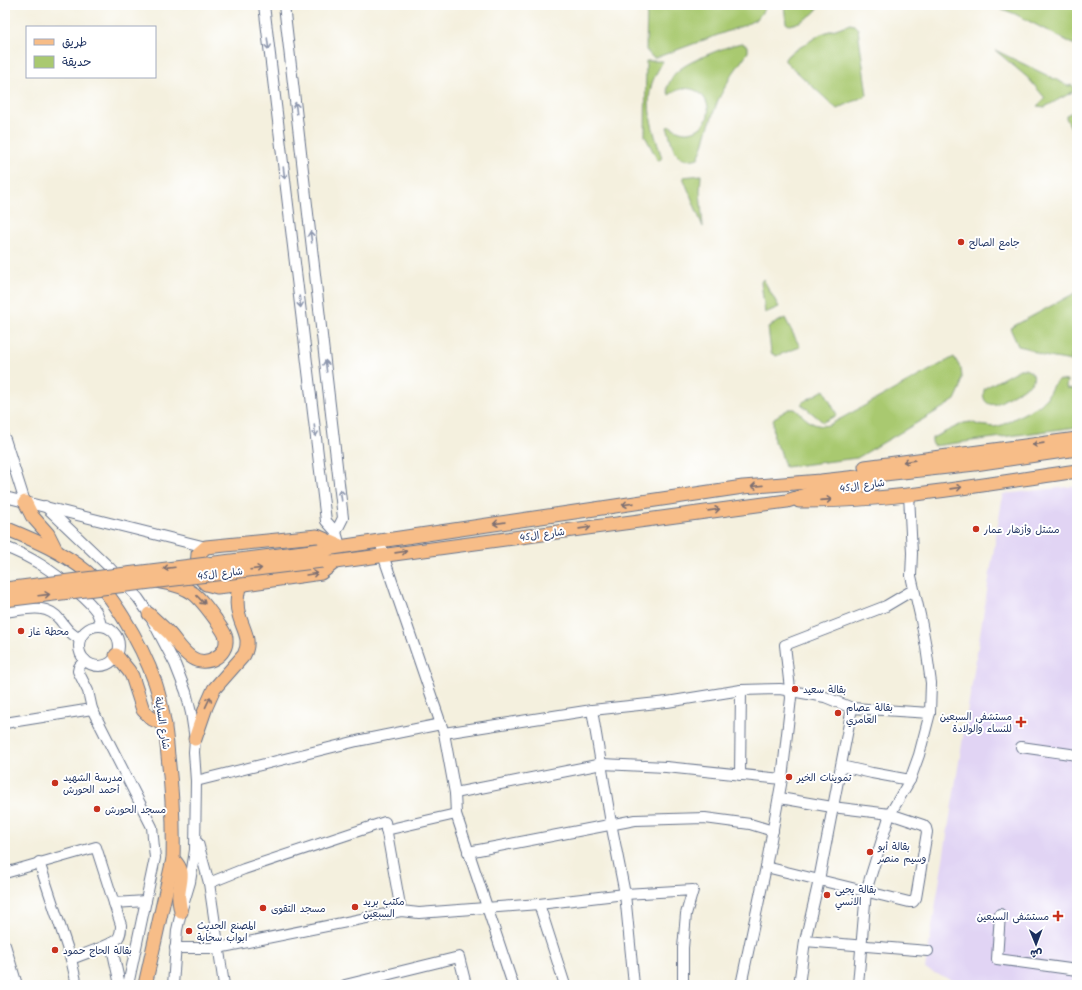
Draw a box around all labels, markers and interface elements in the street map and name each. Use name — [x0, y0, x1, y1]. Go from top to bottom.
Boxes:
legend — [26, 26, 156, 78]
text: طريق — [62, 33, 87, 52]
one-way arrow — [265, 37, 272, 50]
text: حديقة — [62, 53, 91, 72]
one-way arrow — [292, 102, 300, 115]
one-way arrow — [280, 166, 288, 179]
one-way arrow — [307, 231, 315, 244]
place label: جامع الصالح — [969, 235, 1020, 251]
marker: جامع الصالح — [956, 237, 966, 247]
one-way arrow — [296, 295, 303, 308]
one-way arrow — [322, 360, 330, 373]
one-way arrow — [311, 424, 319, 437]
one-way arrow — [1032, 440, 1045, 448]
one-way arrow — [903, 457, 916, 465]
street label: شارع ال45 — [838, 475, 886, 497]
one-way arrow — [751, 482, 764, 490]
one-way arrow — [949, 484, 962, 492]
one-way arrow — [337, 489, 345, 502]
one-way arrow — [819, 497, 832, 504]
one-way arrow — [622, 500, 635, 508]
one-way arrow — [707, 506, 720, 514]
one-way arrow — [493, 519, 506, 527]
place label: مشتل وأزهار عمار — [983, 522, 1060, 538]
street label: شارع ال45 — [518, 524, 566, 546]
one-way arrow — [579, 524, 592, 532]
marker: مشتل وأزهار عمار — [971, 524, 981, 534]
one-way arrow — [394, 548, 407, 556]
street label: شارع ال45 — [196, 563, 244, 585]
one-way arrow — [163, 564, 176, 572]
one-way arrow — [249, 565, 262, 573]
one-way arrow — [306, 570, 319, 578]
one-way arrow — [37, 591, 50, 599]
one-way arrow — [196, 595, 206, 605]
place label: محطة غاز — [28, 624, 69, 640]
marker: محطة غاز — [16, 626, 26, 636]
place label: بقالة سعيد — [803, 682, 846, 698]
marker: بقالة سعيد — [790, 684, 800, 694]
street label: شارع السايلة — [150, 696, 174, 751]
one-way arrow — [205, 696, 212, 708]
place label: بقالة عصام العامري — [846, 700, 893, 728]
marker: بقالة عصام العامري — [833, 708, 843, 718]
place label: مستشفى السبعين للنساء والولادة — [940, 709, 1012, 737]
marker: مستشفى السبعين للنساء والولادة — [1015, 716, 1027, 728]
place label: مدرسة الشهيد أحمد الحورش — [63, 770, 123, 798]
place label: تموينات الخير — [796, 770, 852, 786]
marker: تموينات الخير — [784, 772, 794, 782]
marker: مدرسة الشهيد أحمد الحورش — [50, 778, 60, 788]
place label: مسجد الحورش — [105, 802, 166, 818]
marker: مسجد الحورش — [92, 804, 102, 814]
place label: بقالة أبو وسيم منصر — [877, 839, 926, 867]
marker: بقالة أبو وسيم منصر — [865, 847, 875, 857]
place label: بقالة يحيى الانسي — [835, 882, 877, 911]
marker: بقالة يحيى الانسي — [822, 890, 832, 900]
place label: مكتب بريد السبعين — [363, 894, 405, 922]
place label: مسجد التقوى — [271, 901, 326, 917]
marker: مكتب بريد السبعين — [350, 902, 360, 912]
marker: مسجد التقوى — [258, 903, 268, 913]
place label: مستشفى السبعين — [977, 909, 1049, 925]
marker: مستشفى السبعين — [1052, 910, 1064, 922]
place label: المصنع الحديث ابواب سحابة — [197, 918, 256, 946]
north arrow — [1016, 924, 1056, 964]
marker: المصنع الحديث ابواب سحابة — [184, 926, 194, 936]
place label: بقالة الحاج حمود — [63, 943, 132, 959]
text: ش — [1030, 944, 1042, 962]
marker: بقالة الحاج حمود — [50, 945, 60, 955]

